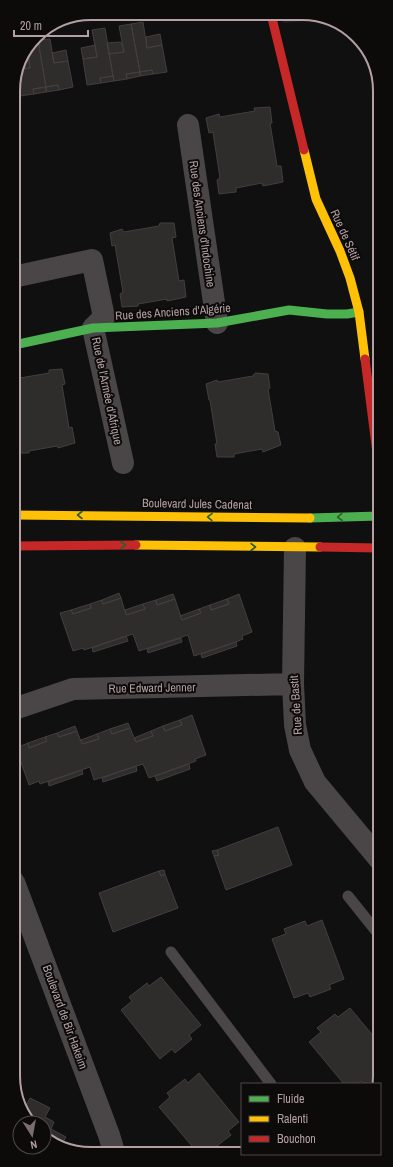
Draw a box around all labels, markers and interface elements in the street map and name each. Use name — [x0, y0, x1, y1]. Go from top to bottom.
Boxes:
scale bar — [14, 12, 88, 38]
text: 20 m — [20, 18, 42, 34]
street label: Rue des Anciens d'Indochine — [185, 160, 219, 288]
street label: Rue de Sétif — [327, 207, 364, 263]
street label: Rue des Anciens d'Algérie — [115, 300, 231, 324]
street label: Rue de l'Armée d'Afrique — [88, 336, 126, 446]
street label: Boulevard Jules Cadenat — [142, 495, 252, 513]
one-way arrow — [77, 511, 83, 519]
one-way arrow — [207, 512, 213, 521]
one-way arrow — [337, 513, 343, 521]
one-way arrow — [120, 541, 126, 549]
one-way arrow — [250, 543, 256, 552]
street label: Rue de Bastit — [286, 674, 306, 735]
street label: Rue Edward Jenner — [108, 679, 196, 697]
street label: Boulevard de Bir Hakeim — [39, 963, 91, 1071]
legend — [241, 1083, 381, 1155]
text: Fluide — [277, 1091, 304, 1107]
text: Ralenti — [277, 1111, 308, 1127]
north arrow — [12, 1115, 52, 1155]
text: Bouchon — [277, 1131, 316, 1147]
text: N — [29, 1137, 38, 1152]

